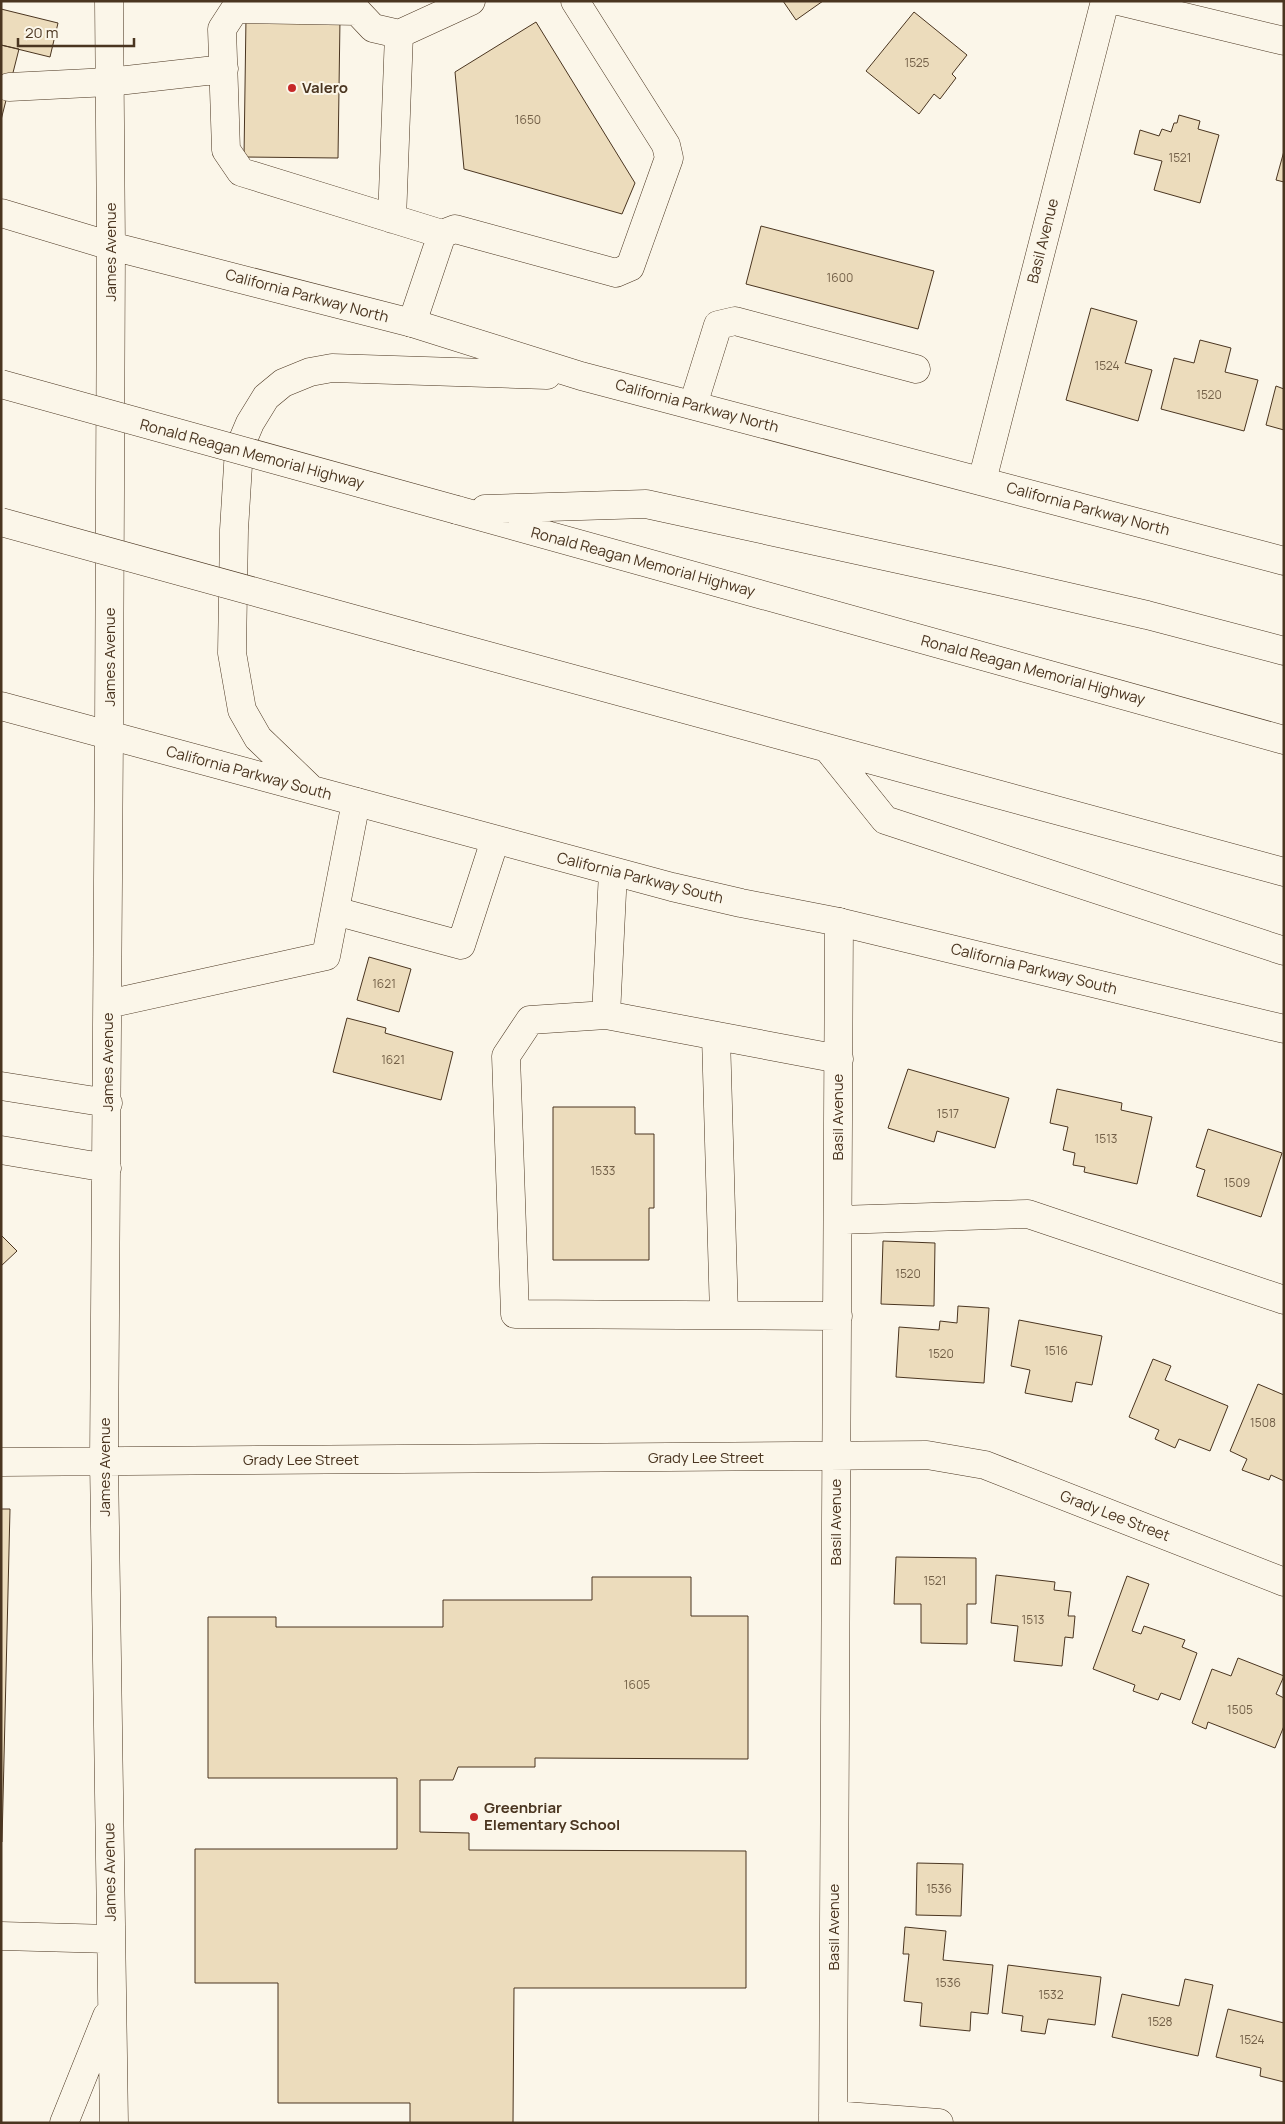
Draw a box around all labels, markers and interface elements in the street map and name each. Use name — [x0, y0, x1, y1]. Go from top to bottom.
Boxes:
scale bar — [18, 15, 134, 47]
text: 20 m — [25, 22, 58, 43]
house number: 1525 — [904, 54, 930, 71]
place label: Valero — [302, 77, 348, 98]
marker: Valero — [286, 82, 298, 94]
house number: 1650 — [515, 111, 541, 128]
house number: 1521 — [1169, 149, 1191, 166]
street label: Basil Avenue — [1022, 196, 1063, 286]
street label: James Avenue — [100, 202, 121, 301]
street label: California Parkway North — [223, 264, 391, 327]
house number: 1600 — [827, 269, 853, 286]
house number: 1524 — [1095, 357, 1119, 374]
street label: California Parkway North — [613, 374, 781, 437]
house number: 1520 — [1196, 386, 1222, 403]
street label: Ronald Reagan Memorial Highway — [138, 413, 367, 494]
street label: California Parkway North — [1004, 477, 1172, 540]
street label: Ronald Reagan Memorial Highway — [529, 521, 758, 602]
street label: James Avenue — [99, 607, 120, 706]
street label: Ronald Reagan Memorial Highway — [919, 629, 1148, 710]
street label: California Parkway South — [164, 740, 334, 805]
street label: California Parkway South — [555, 847, 726, 908]
street label: California Parkway South — [949, 938, 1120, 999]
house number: 1621 — [372, 975, 396, 992]
street label: James Avenue — [97, 1012, 118, 1111]
house number: 1621 — [381, 1051, 405, 1068]
street label: Basil Avenue — [827, 1073, 848, 1160]
house number: 1517 — [937, 1105, 959, 1122]
house number: 1513 — [1095, 1130, 1117, 1147]
house number: 1533 — [591, 1162, 615, 1179]
house number: 1509 — [1224, 1174, 1250, 1191]
house number: 1520 — [895, 1265, 921, 1282]
house number: 1516 — [1044, 1342, 1068, 1359]
house number: 1520 — [928, 1345, 954, 1362]
house number: 1508 — [1250, 1414, 1276, 1431]
street label: James Avenue — [94, 1417, 115, 1516]
street label: Grady Lee Street — [648, 1447, 764, 1468]
street label: Grady Lee Street — [243, 1449, 359, 1470]
street label: Basil Avenue — [825, 1478, 846, 1565]
street label: Grady Lee Street — [1057, 1485, 1173, 1546]
house number: 1521 — [924, 1572, 946, 1589]
house number: 1513 — [1022, 1611, 1044, 1628]
house number: 1605 — [624, 1676, 650, 1693]
house number: 1505 — [1227, 1701, 1253, 1718]
place label: Greenbriar Elementary School — [484, 1797, 620, 1835]
marker: Greenbriar Elementary School — [468, 1811, 480, 1823]
street label: James Avenue — [98, 1822, 121, 1922]
house number: 1536 — [926, 1880, 952, 1897]
street label: Basil Avenue — [823, 1883, 844, 1970]
house number: 1536 — [935, 1974, 961, 1991]
house number: 1532 — [1038, 1986, 1064, 2003]
house number: 1528 — [1147, 2013, 1173, 2030]
house number: 1524 — [1240, 2031, 1264, 2048]

